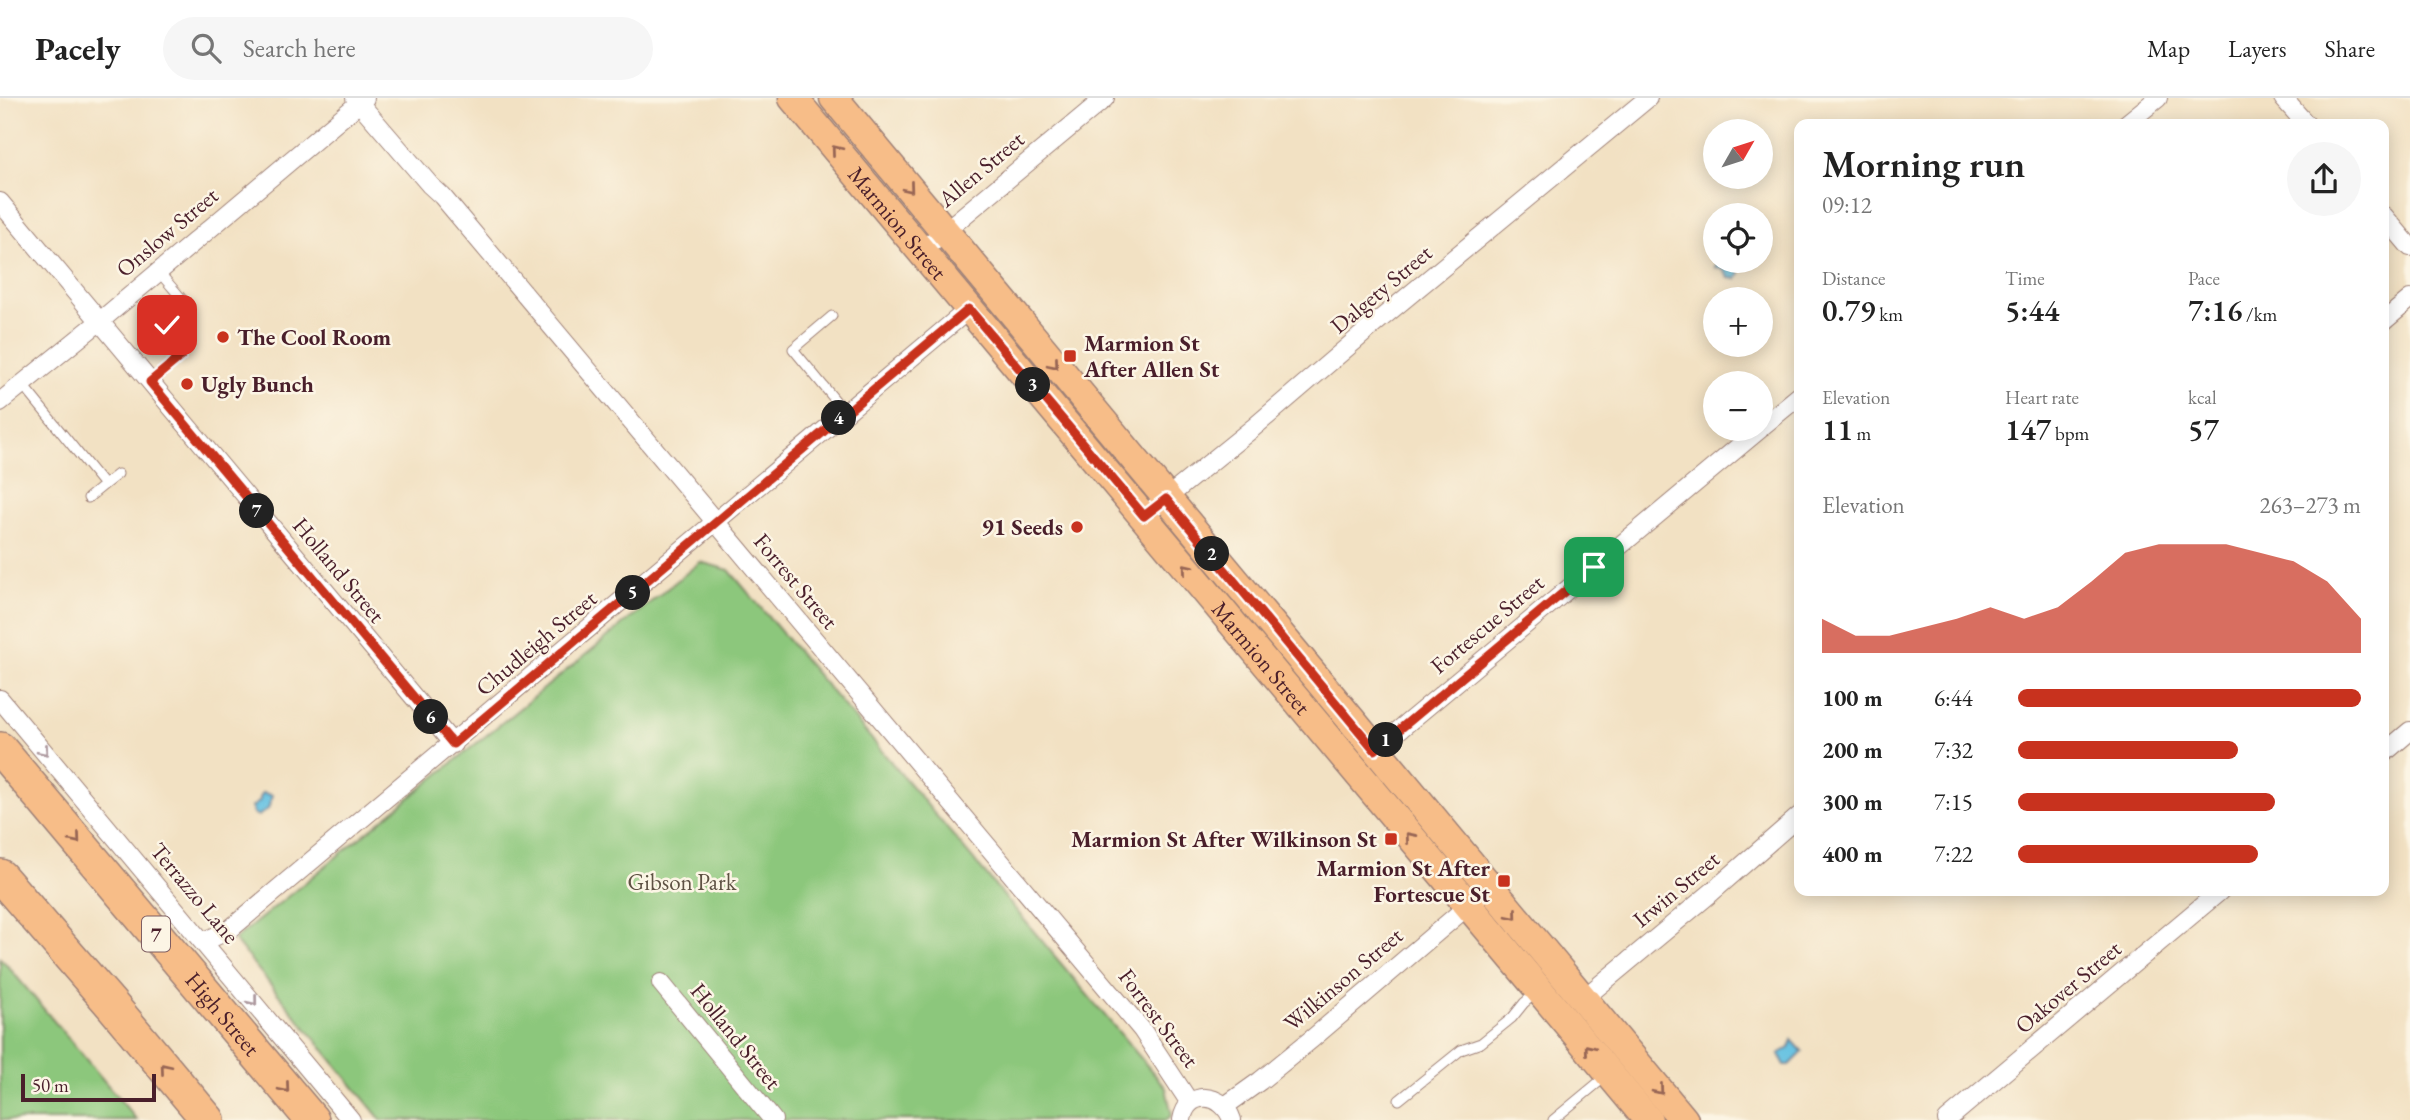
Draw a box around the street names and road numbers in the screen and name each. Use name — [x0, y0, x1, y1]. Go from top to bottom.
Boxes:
street label: Allen Street — [931, 124, 1031, 214]
street label: Marmion Street — [841, 160, 954, 287]
street label: Onslow Street — [110, 180, 225, 284]
street label: Dalgety Street — [1324, 237, 1439, 340]
street label: Holland Street — [286, 511, 392, 630]
street label: Forrest Street — [747, 527, 845, 636]
street label: Fortescue Street — [1424, 567, 1551, 680]
street label: Chudleigh Street — [469, 583, 603, 702]
street label: Marmion Street — [1205, 595, 1318, 722]
street label: Terrazzo Lane — [144, 836, 246, 950]
street label: Irwin Street — [1626, 844, 1726, 934]
road number: 7 — [142, 916, 170, 952]
street label: Wilkinson Street — [1277, 920, 1409, 1038]
street label: Oakover Street — [2009, 933, 2128, 1040]
street label: Forrest Street — [1112, 962, 1207, 1074]
street label: High Street — [179, 965, 267, 1063]
street label: Holland Street — [684, 977, 789, 1096]

